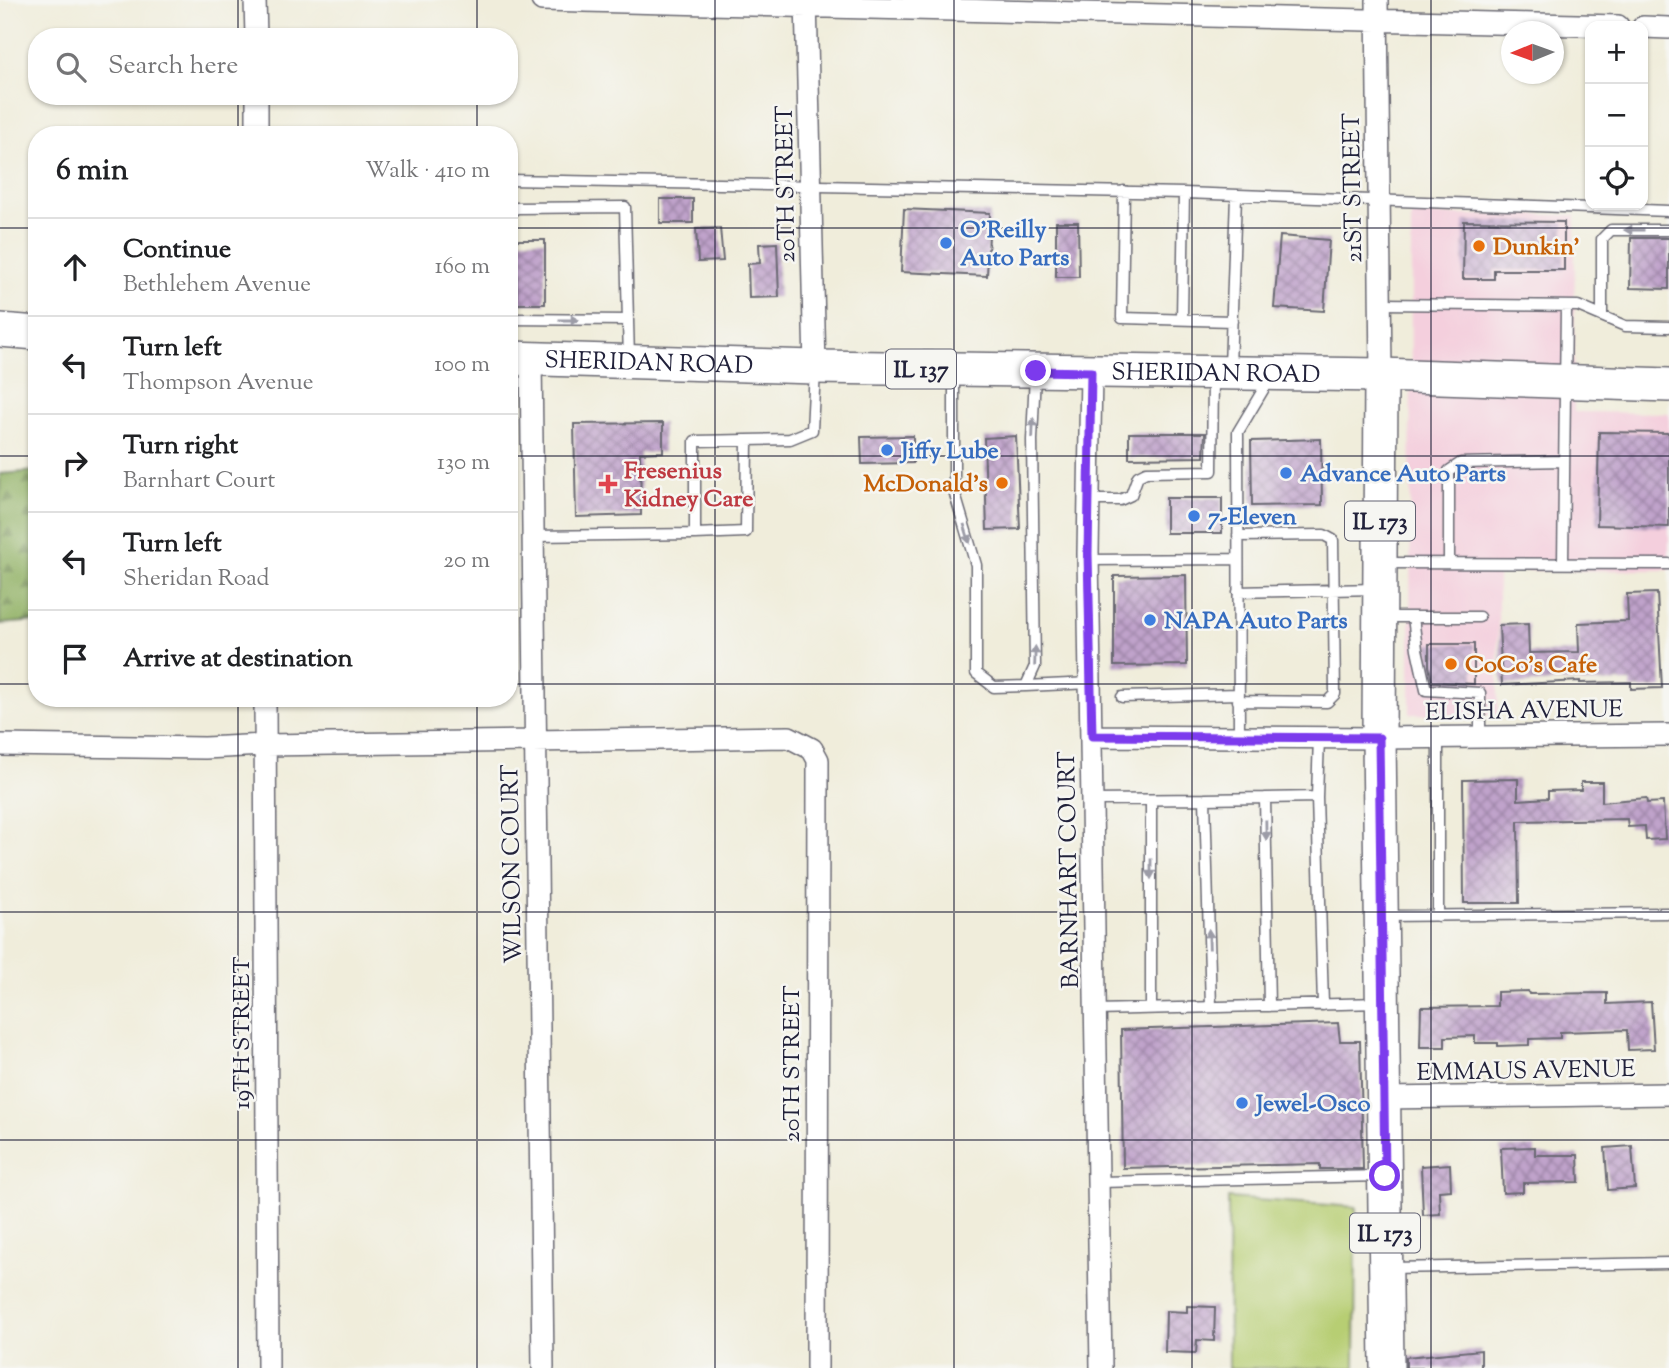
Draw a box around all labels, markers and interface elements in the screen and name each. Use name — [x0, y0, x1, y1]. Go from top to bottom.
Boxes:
north arrow — [1501, 21, 1564, 84]
map controls — [1585, 21, 1648, 210]
button: + — [1585, 21, 1648, 84]
search box — [28, 28, 518, 105]
icon: search — [52, 48, 90, 86]
text: Search here — [108, 48, 238, 85]
button: − — [1585, 84, 1648, 147]
street label: 20TH STREET — [769, 105, 805, 263]
street label: 21ST STREET — [1336, 113, 1372, 263]
button: locate — [1585, 147, 1648, 210]
text: 6 min — [56, 150, 128, 193]
text: Walk · 410 m — [365, 155, 490, 188]
place label: O'Reilly Auto Parts — [960, 214, 1070, 276]
one-way arrow — [1622, 224, 1644, 236]
place label: Dunkin' — [1493, 231, 1580, 265]
text: Continue — [123, 232, 231, 269]
marker: O'Reilly Auto Parts — [938, 235, 954, 251]
marker: Dunkin' — [1471, 238, 1487, 254]
icon: ahead — [56, 248, 94, 286]
text: 160 m — [435, 251, 490, 284]
text: Bethlehem Avenue — [123, 269, 311, 302]
one-way arrow — [558, 314, 580, 326]
text: Turn left — [123, 330, 222, 367]
street label: SHERIDAN ROAD — [544, 344, 754, 384]
icon: left — [56, 346, 94, 384]
text: 100 m — [434, 349, 490, 382]
road number: IL 137 — [886, 350, 956, 388]
route end — [1020, 355, 1051, 386]
street label: SHERIDAN ROAD — [1111, 356, 1320, 393]
text: Thompson Avenue — [123, 367, 314, 400]
one-way arrow — [1028, 417, 1039, 439]
text: Turn right — [123, 428, 238, 465]
place label: Jiffy Lube — [899, 435, 999, 469]
marker: Jiffy Lube — [879, 442, 895, 458]
icon: right — [56, 444, 94, 482]
text: 130 m — [437, 447, 490, 480]
place label: Fresenius Kidney Care — [624, 455, 753, 517]
place label: Advance Auto Parts — [1300, 458, 1506, 492]
text: Barnhart Court — [123, 465, 275, 498]
marker: Advance Auto Parts — [1278, 465, 1294, 481]
place label: McDonald's — [863, 468, 988, 502]
marker: Fresenius Kidney Care — [598, 474, 618, 494]
marker: McDonald's — [994, 475, 1010, 491]
place label: 7-Eleven — [1208, 501, 1298, 535]
road number: IL 173 — [1345, 502, 1415, 540]
marker: 7-Eleven — [1186, 508, 1202, 524]
one-way arrow — [962, 524, 972, 545]
text: Turn left — [123, 526, 222, 563]
icon: left — [56, 542, 94, 580]
text: 20 m — [443, 545, 490, 578]
text: Sheridan Road — [123, 563, 270, 596]
place label: NAPA Auto Parts — [1164, 605, 1348, 639]
marker: NAPA Auto Parts — [1142, 612, 1158, 628]
icon: arrive — [56, 640, 94, 678]
text: Arrive at destination — [123, 641, 353, 678]
one-way arrow — [1029, 645, 1040, 667]
place label: CoCo's Cafe — [1465, 649, 1597, 683]
marker: CoCo's Cafe — [1443, 656, 1459, 672]
street label: ELISHA AVENUE — [1425, 693, 1624, 731]
street label: BARNHART COURT — [1051, 751, 1089, 989]
street label: WILSON COURT — [494, 764, 532, 964]
one-way arrow — [1260, 820, 1272, 842]
one-way arrow — [1145, 858, 1157, 880]
one-way arrow — [1203, 928, 1214, 950]
street label: 19TH STREET — [226, 957, 260, 1109]
street label: 20TH STREET — [776, 985, 810, 1143]
street label: EMMAUS AVENUE — [1416, 1053, 1636, 1091]
place label: Jewel-Osco — [1254, 1088, 1371, 1122]
marker: Jewel-Osco — [1234, 1095, 1250, 1111]
route start — [1369, 1160, 1400, 1191]
road number: IL 173 — [1350, 1214, 1420, 1252]

